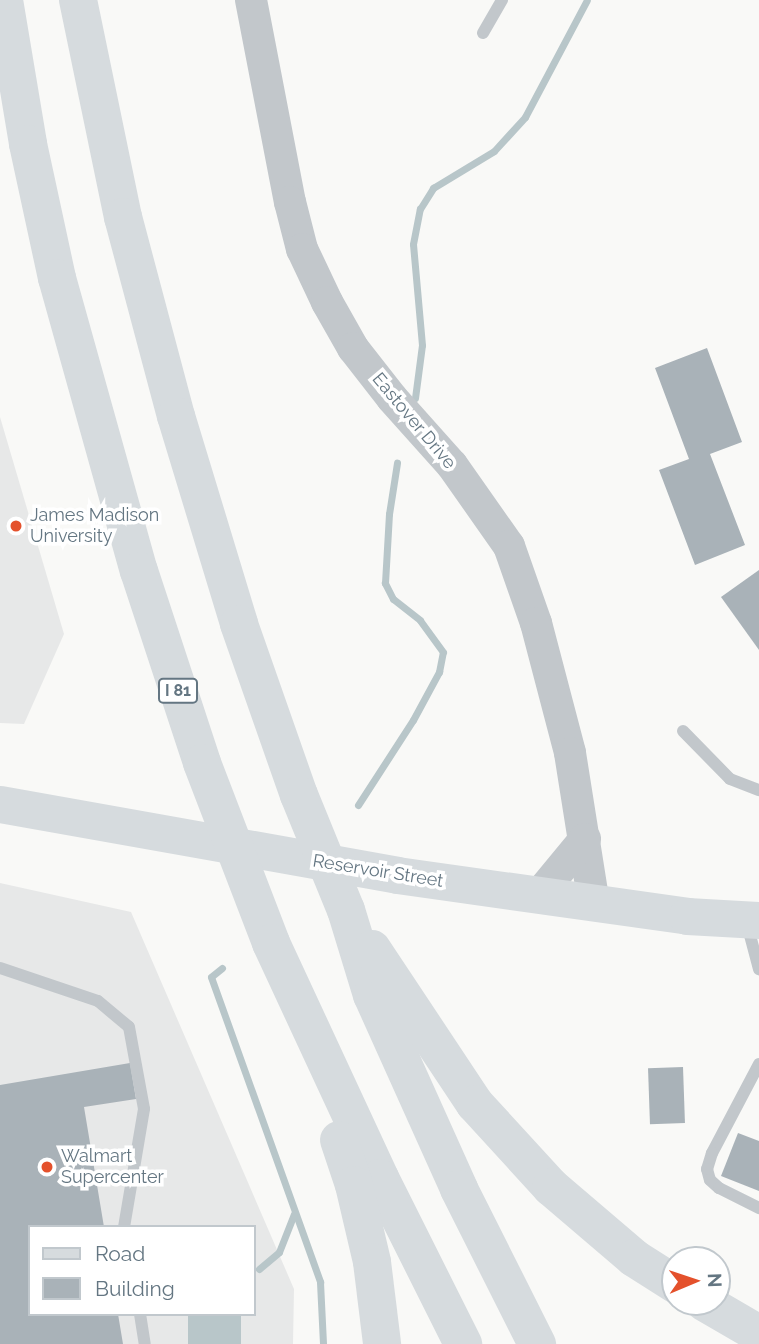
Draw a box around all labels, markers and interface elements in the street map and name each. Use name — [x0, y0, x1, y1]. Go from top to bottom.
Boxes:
street label: Eastover Drive — [367, 368, 461, 474]
place label: James Madison University — [30, 505, 159, 548]
marker: James Madison University — [8, 518, 24, 534]
road number: I 81 — [157, 678, 199, 704]
street label: Reservoir Street — [311, 850, 445, 892]
place label: Walmart Supercenter — [61, 1146, 164, 1188]
marker: Walmart Supercenter — [39, 1159, 55, 1175]
legend — [28, 1225, 256, 1316]
text: Road — [95, 1241, 145, 1266]
north arrow — [661, 1246, 731, 1316]
text: N — [704, 1273, 726, 1288]
text: Building — [95, 1276, 175, 1301]

